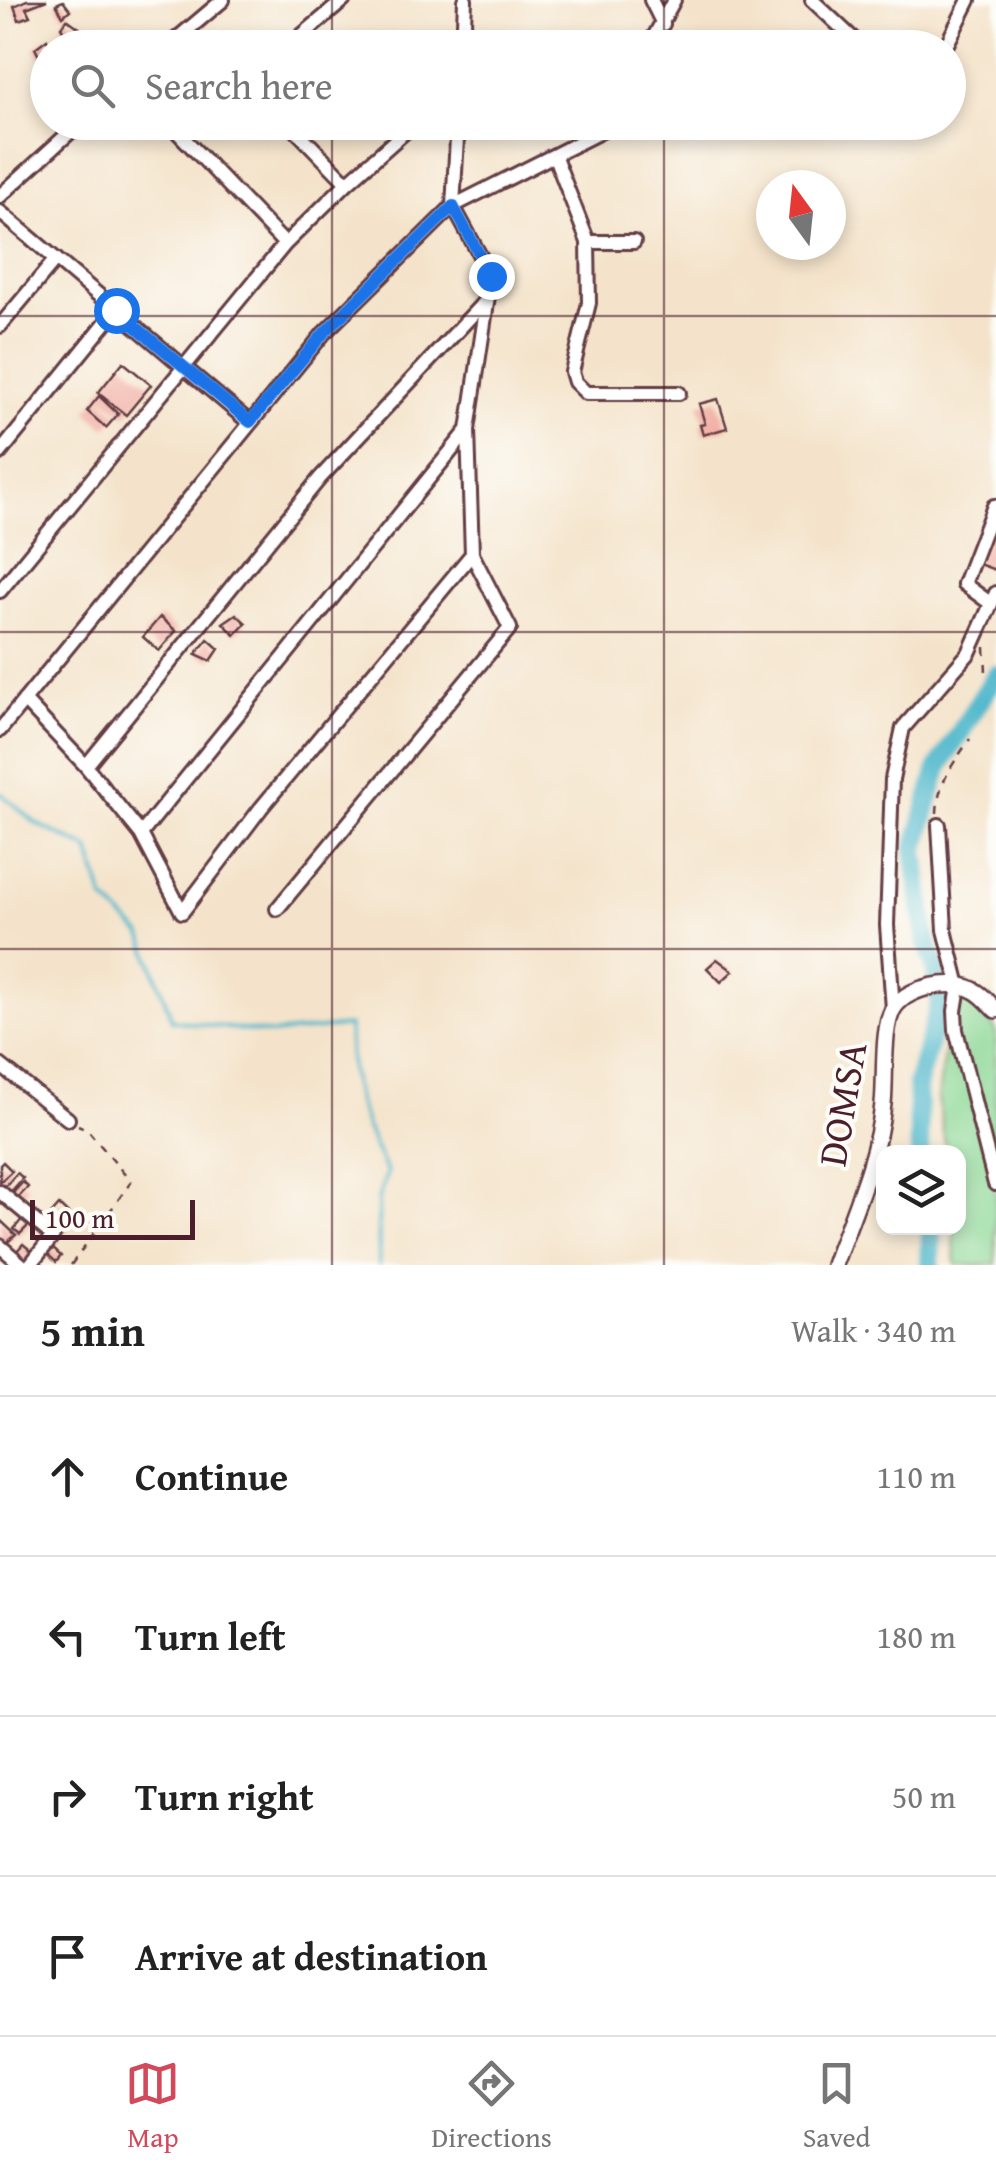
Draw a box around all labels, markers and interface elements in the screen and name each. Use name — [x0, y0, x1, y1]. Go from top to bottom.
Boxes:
search box — [30, 30, 966, 140]
text: Search here — [145, 57, 333, 113]
icon: search — [65, 58, 120, 113]
north arrow — [756, 170, 846, 260]
route end — [469, 254, 515, 300]
route start — [94, 288, 140, 334]
street label: DOMSA — [802, 1037, 881, 1171]
map controls — [876, 1145, 966, 1235]
button: layers — [876, 1145, 966, 1235]
scale bar — [30, 1195, 195, 1240]
text: 100 m — [45, 1197, 114, 1238]
text: 5 min — [40, 1300, 145, 1361]
text: Walk · 340 m — [791, 1307, 956, 1354]
text: Continue — [135, 1448, 288, 1504]
icon: ahead — [40, 1449, 95, 1504]
text: 110 m — [877, 1453, 956, 1500]
text: Turn left — [135, 1608, 286, 1664]
icon: left — [40, 1609, 95, 1664]
text: 180 m — [877, 1613, 956, 1660]
text: Turn right — [135, 1768, 314, 1824]
icon: right — [40, 1769, 95, 1824]
text: 50 m — [892, 1773, 956, 1820]
text: Arrive at destination — [135, 1928, 488, 1984]
icon: arrive — [40, 1929, 95, 1984]
tab: Map — [125, 2056, 180, 2157]
tab: Directions — [431, 2056, 552, 2157]
tab: Saved — [803, 2056, 871, 2157]

